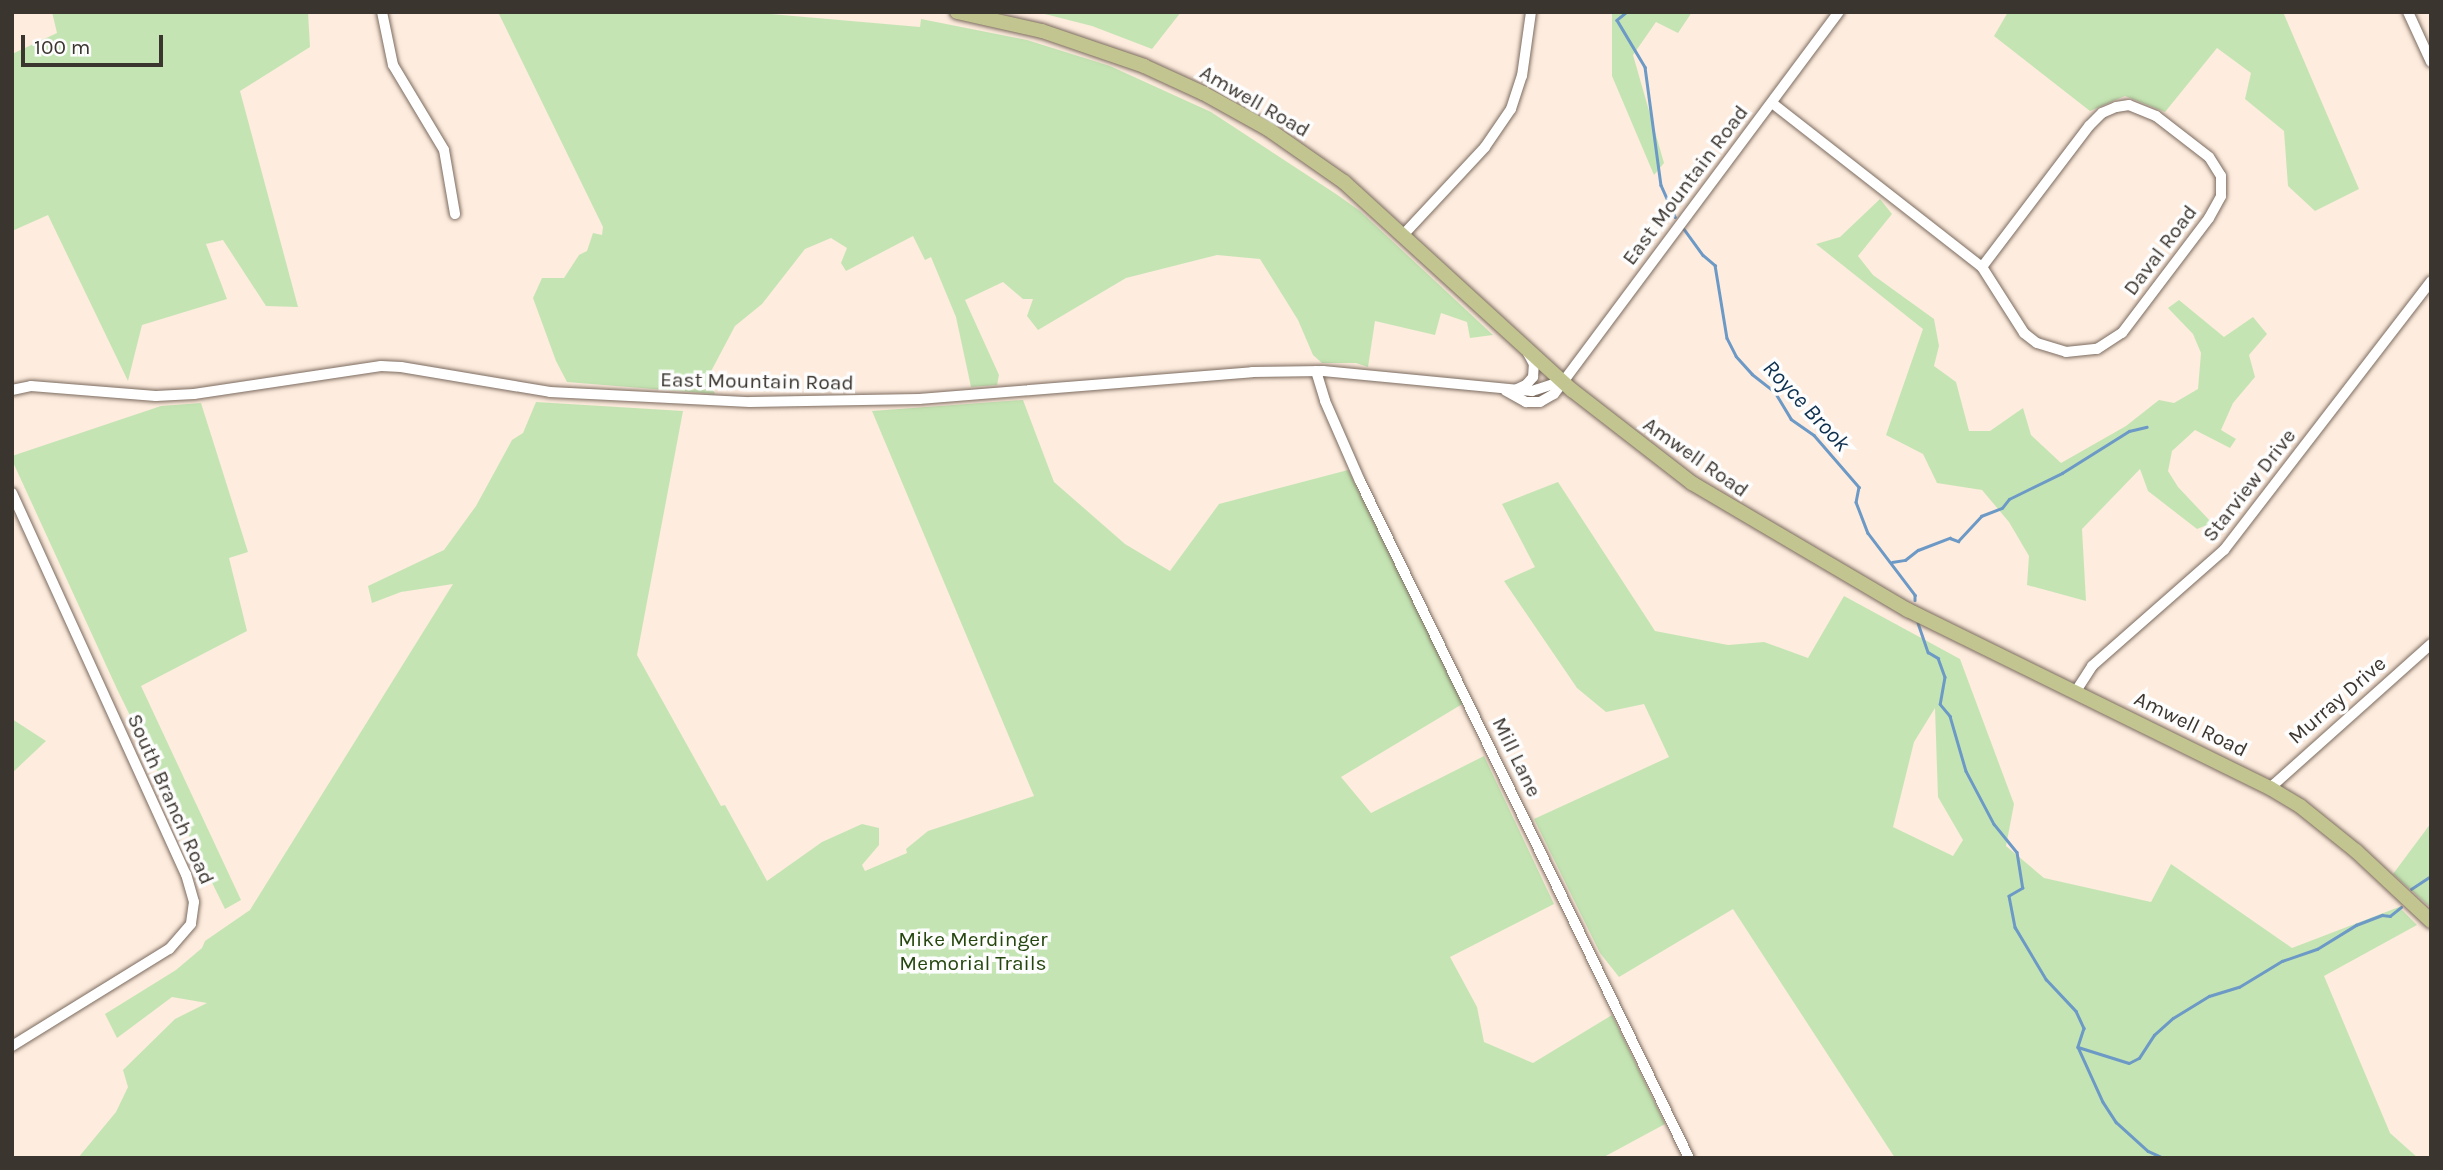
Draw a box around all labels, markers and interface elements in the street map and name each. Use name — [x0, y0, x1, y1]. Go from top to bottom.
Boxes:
scale bar — [24, 21, 166, 65]
text: 100 m — [34, 35, 91, 59]
street label: Amwell Road — [1196, 59, 1314, 143]
street label: East Mountain Road — [1617, 100, 1753, 270]
street label: Daval Road — [2118, 200, 2202, 300]
water label: Royce Brook — [1757, 354, 1855, 458]
street label: East Mountain Road — [660, 367, 854, 395]
street label: Amwell Road — [1638, 411, 1754, 503]
street label: Starview Drive — [2197, 423, 2301, 547]
street label: Murray Drive — [2283, 651, 2391, 749]
street label: Amwell Road — [2130, 686, 2252, 762]
street label: South Branch Road — [122, 710, 220, 888]
street label: Mill Lane — [1487, 713, 1547, 801]
park label: Mike Merdinger Memorial Trails — [898, 926, 1048, 976]

